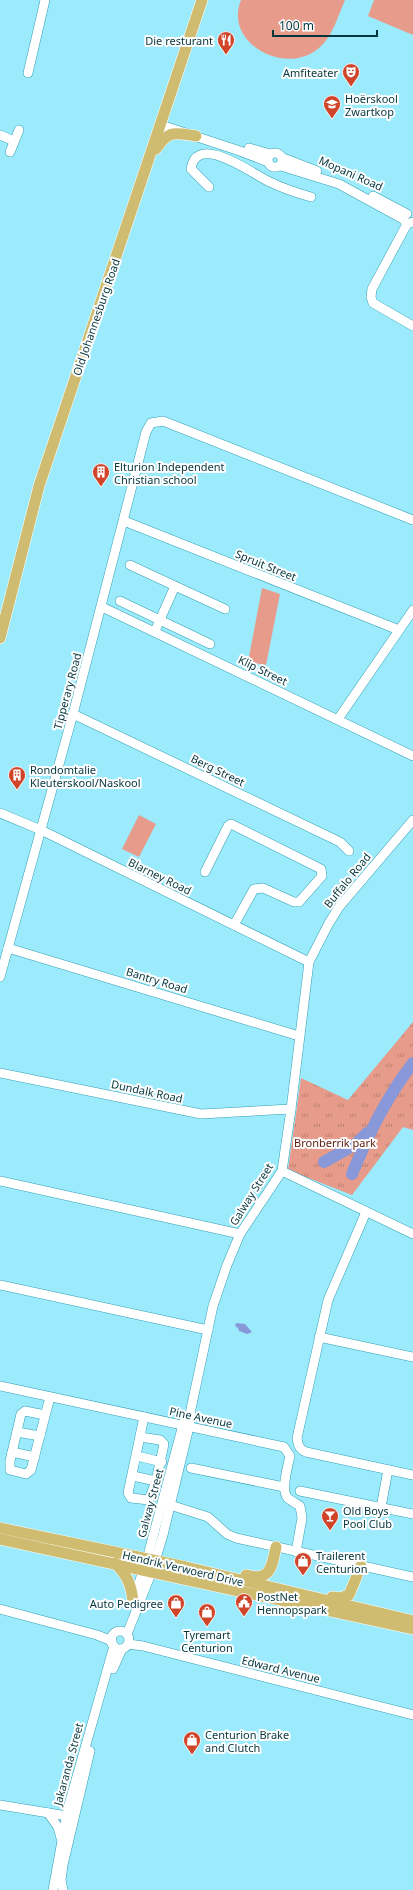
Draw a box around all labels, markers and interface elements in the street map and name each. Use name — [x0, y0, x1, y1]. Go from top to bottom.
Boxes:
scale bar — [273, 12, 377, 38]
text: 100 m — [279, 17, 314, 34]
restaurant icon: Die resturant — [216, 30, 236, 55]
place label: Die resturant — [145, 33, 213, 48]
theatre icon: Amfiteater — [341, 62, 361, 87]
place label: Amfiteater — [283, 65, 338, 80]
place label: Hoërskool Zwartkop — [345, 91, 398, 119]
school or university icon: Hoërskool Zwartkop — [322, 94, 342, 119]
street label: Mopani Road — [317, 152, 385, 194]
street label: Old Johannesburg Road — [69, 256, 123, 378]
place label: Elturion Independent Christian school — [114, 459, 224, 487]
building icon: Elturion Independent Christian school — [91, 462, 111, 487]
street label: Spruit Street — [233, 546, 299, 584]
street label: Tipperary Road — [50, 651, 84, 731]
street label: Klip Street — [236, 652, 290, 688]
street label: Berg Street — [189, 751, 247, 789]
place label: Rondomtalie Kleuterskool/Naskool — [30, 762, 141, 790]
building icon: Rondomtalie Kleuterskool/Naskool — [7, 765, 27, 790]
street label: Buffalo Road — [320, 849, 374, 911]
street label: Blarney Road — [126, 854, 194, 898]
street label: Bantry Road — [124, 964, 190, 996]
street label: Dundalk Road — [110, 1076, 184, 1106]
park label: Bronberrik park — [294, 1135, 376, 1150]
street label: Galway Street — [226, 1160, 276, 1228]
street label: Pine Avenue — [168, 1403, 234, 1431]
street label: Galway Street — [134, 1467, 166, 1539]
place label: Old Boys Pool Club — [343, 1503, 392, 1531]
bar icon: Old Boys Pool Club — [320, 1506, 340, 1531]
street label: Hendrik Verwoerd Drive — [121, 1547, 245, 1589]
place label: Trailerent Centurion — [316, 1548, 368, 1576]
shop icon: Trailerent Centurion — [293, 1551, 313, 1576]
place label: PostNet Hennopspark — [257, 1589, 327, 1617]
public building icon: PostNet Hennopspark — [234, 1592, 254, 1617]
shop icon: Auto Pedigree — [166, 1593, 186, 1618]
place label: Auto Pedigree — [90, 1596, 163, 1611]
shop icon: Tyremart Centurion — [197, 1602, 217, 1627]
place label: Tyremart Centurion — [181, 1627, 233, 1655]
street label: Edward Avenue — [240, 1652, 322, 1686]
street label: Jakaranda Street — [49, 1721, 86, 1808]
place label: Centurion Brake and Clutch — [205, 1727, 289, 1755]
shop icon: Centurion Brake and Clutch — [182, 1730, 202, 1755]

